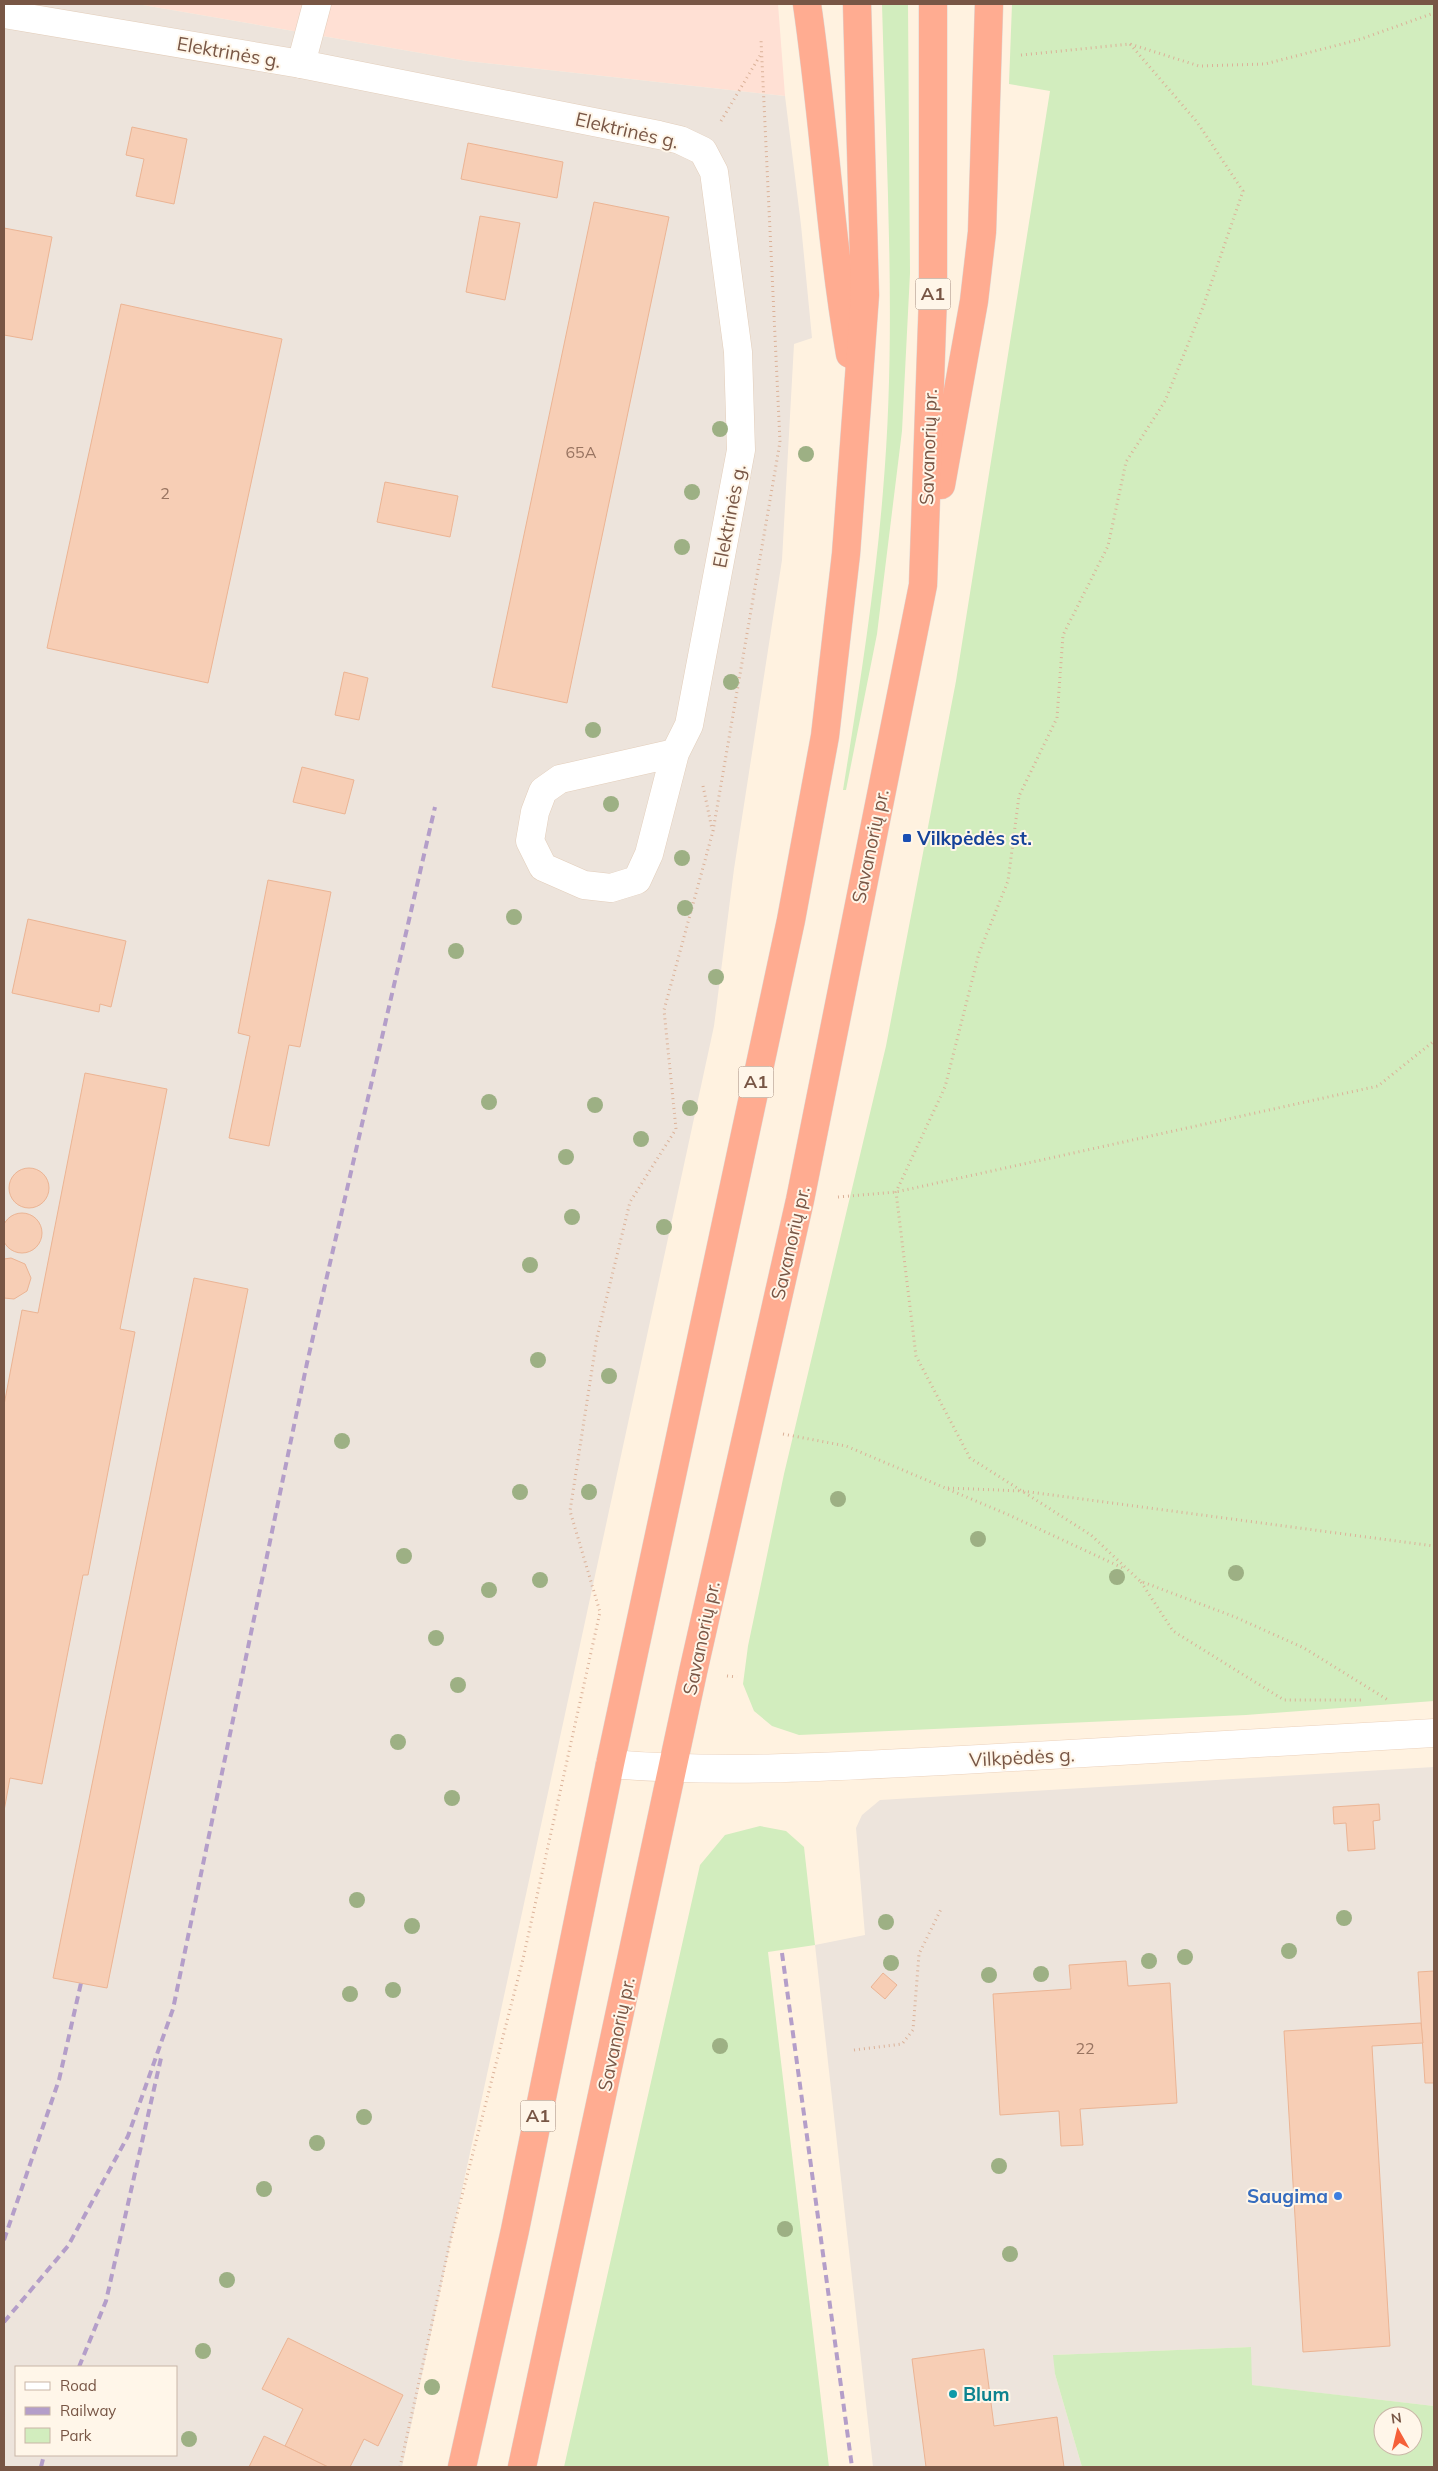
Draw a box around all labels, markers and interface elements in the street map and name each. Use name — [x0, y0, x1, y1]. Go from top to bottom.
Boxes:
street label: Elektrinės g. — [175, 31, 283, 73]
street label: Elektrinės g. — [573, 106, 681, 154]
road number: A1 — [916, 278, 950, 310]
street label: Savanorių pr. — [914, 389, 942, 505]
house number: 65A — [566, 442, 597, 462]
street label: Elektrinės g. — [707, 462, 751, 570]
house number: 2 — [160, 483, 170, 503]
street label: Savanorių pr. — [846, 787, 894, 905]
place label: Vilkpėdės st. — [916, 826, 1032, 850]
marker: Vilkpėdės st. — [901, 832, 913, 844]
road number: A1 — [738, 1066, 774, 1098]
street label: Savanorių pr. — [765, 1184, 815, 1302]
street label: Savanorių pr. — [677, 1579, 725, 1697]
street label: Vilkpėdės g. — [969, 1742, 1075, 1772]
street label: Savanorių pr. — [592, 1975, 640, 2093]
house number: 22 — [1075, 2038, 1095, 2058]
road number: A1 — [520, 2100, 556, 2132]
place label: Saugima — [1247, 2184, 1328, 2208]
marker: Saugima — [1332, 2190, 1344, 2202]
legend — [15, 2366, 178, 2456]
text: Road — [60, 2376, 97, 2395]
place label: Blum — [963, 2382, 1009, 2406]
marker: Blum — [947, 2388, 959, 2400]
text: Railway — [60, 2401, 116, 2420]
north arrow — [1373, 2406, 1423, 2456]
text: N — [1390, 2408, 1403, 2428]
text: Park — [60, 2426, 92, 2445]

